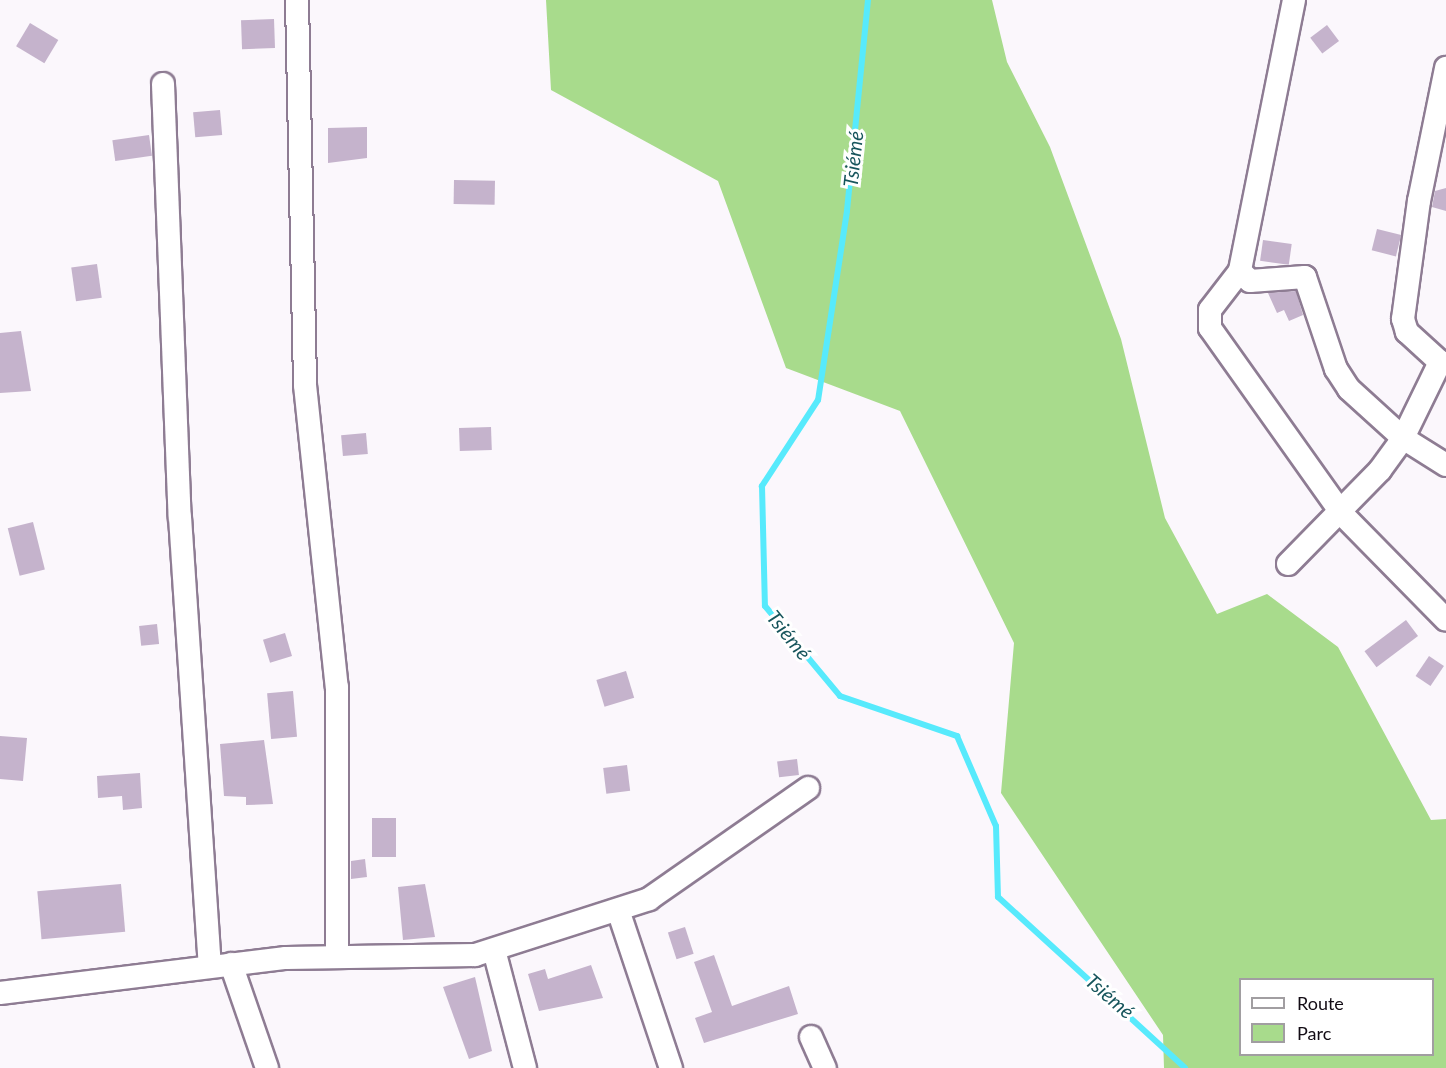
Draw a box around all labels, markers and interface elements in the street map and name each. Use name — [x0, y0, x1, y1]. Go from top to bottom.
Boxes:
water label: Tsiémé — [838, 130, 868, 188]
water label: Tsiémé — [762, 606, 816, 664]
water label: Tsiémé — [1081, 968, 1139, 1024]
legend — [1239, 978, 1434, 1056]
text: Route — [1297, 992, 1344, 1014]
text: Parc — [1297, 1022, 1331, 1044]

